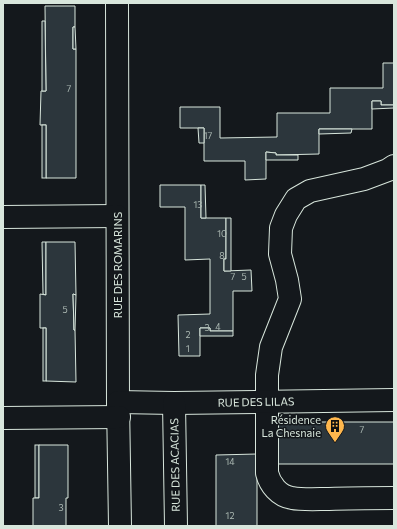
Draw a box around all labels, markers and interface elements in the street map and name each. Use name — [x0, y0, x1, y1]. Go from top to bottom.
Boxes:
house number: 7 — [67, 83, 72, 94]
house number: 17 — [204, 130, 213, 141]
house number: 13 — [194, 199, 202, 210]
street label: RUE DES ROMARINS — [111, 212, 124, 318]
house number: 10 — [217, 228, 227, 239]
house number: 8 — [219, 250, 225, 261]
house number: 7 — [231, 271, 236, 282]
house number: 5 — [241, 271, 247, 282]
house number: 5 — [62, 304, 68, 315]
house number: 4 — [215, 321, 221, 332]
house number: 3 — [204, 322, 210, 333]
house number: 2 — [186, 329, 191, 340]
house number: 1 — [186, 343, 190, 354]
street label: RUE DES LILAS — [218, 394, 294, 409]
place label: Résidence La Chesnaie — [262, 413, 321, 439]
building icon: Résidence La Chesnaie — [324, 415, 346, 443]
street label: RUE DES ACACIAS — [167, 418, 182, 512]
house number: 7 — [360, 424, 365, 435]
house number: 14 — [225, 456, 235, 467]
house number: 3 — [58, 502, 64, 513]
house number: 12 — [226, 510, 234, 521]

